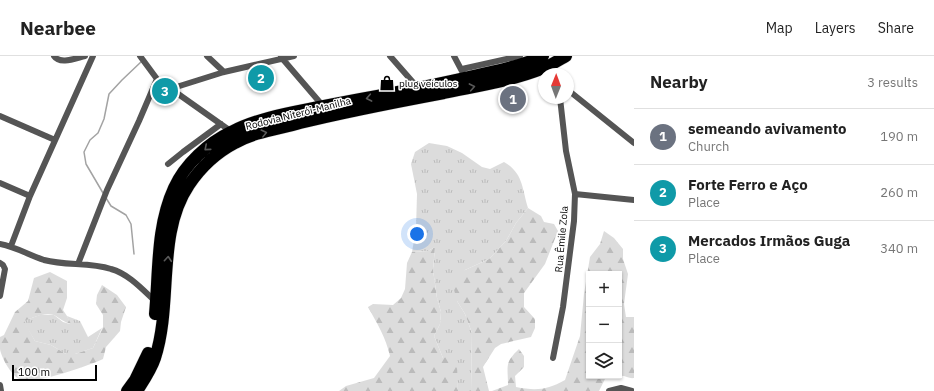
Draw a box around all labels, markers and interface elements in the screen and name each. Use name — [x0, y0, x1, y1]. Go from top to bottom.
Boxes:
text: Nearbee — [20, 16, 96, 40]
text: Map — [766, 19, 793, 37]
text: Layers — [815, 19, 856, 37]
text: Share — [878, 19, 914, 37]
pin: 2 — [248, 63, 274, 93]
north arrow — [538, 68, 574, 104]
text: Nearby — [650, 71, 708, 93]
shop icon: plug veículos — [378, 74, 396, 92]
text: 3 results — [867, 74, 918, 91]
pin: 3 — [152, 76, 178, 106]
place label: plug veículos — [399, 77, 458, 90]
one-way arrow — [469, 83, 475, 92]
pin: 1 — [500, 84, 526, 114]
one-way arrow — [366, 93, 372, 101]
street label: Rodovia Niterói-Manilha — [244, 94, 353, 133]
text: semeando avivamento — [688, 119, 847, 138]
text: 1 — [659, 128, 667, 145]
text: 190 m — [880, 128, 918, 145]
one-way arrow — [260, 129, 267, 137]
text: Church — [688, 138, 729, 155]
one-way arrow — [204, 143, 212, 151]
text: Forte Ferro e Aço — [688, 175, 808, 194]
text: 2 — [659, 184, 667, 201]
text: 260 m — [880, 184, 918, 201]
text: Place — [688, 194, 720, 211]
street label: Rua Êmile Zola — [552, 205, 571, 273]
your location — [407, 224, 427, 244]
text: Mercados Irmãos Guga — [688, 231, 850, 250]
text: 3 — [659, 240, 667, 257]
text: 340 m — [880, 240, 918, 257]
text: Place — [688, 250, 720, 267]
one-way arrow — [163, 256, 172, 262]
map controls — [586, 271, 622, 379]
button: + — [586, 271, 622, 307]
button: − — [586, 307, 622, 343]
button: layers — [586, 343, 622, 379]
scale bar — [12, 363, 97, 382]
text: 100 m — [18, 365, 50, 379]

